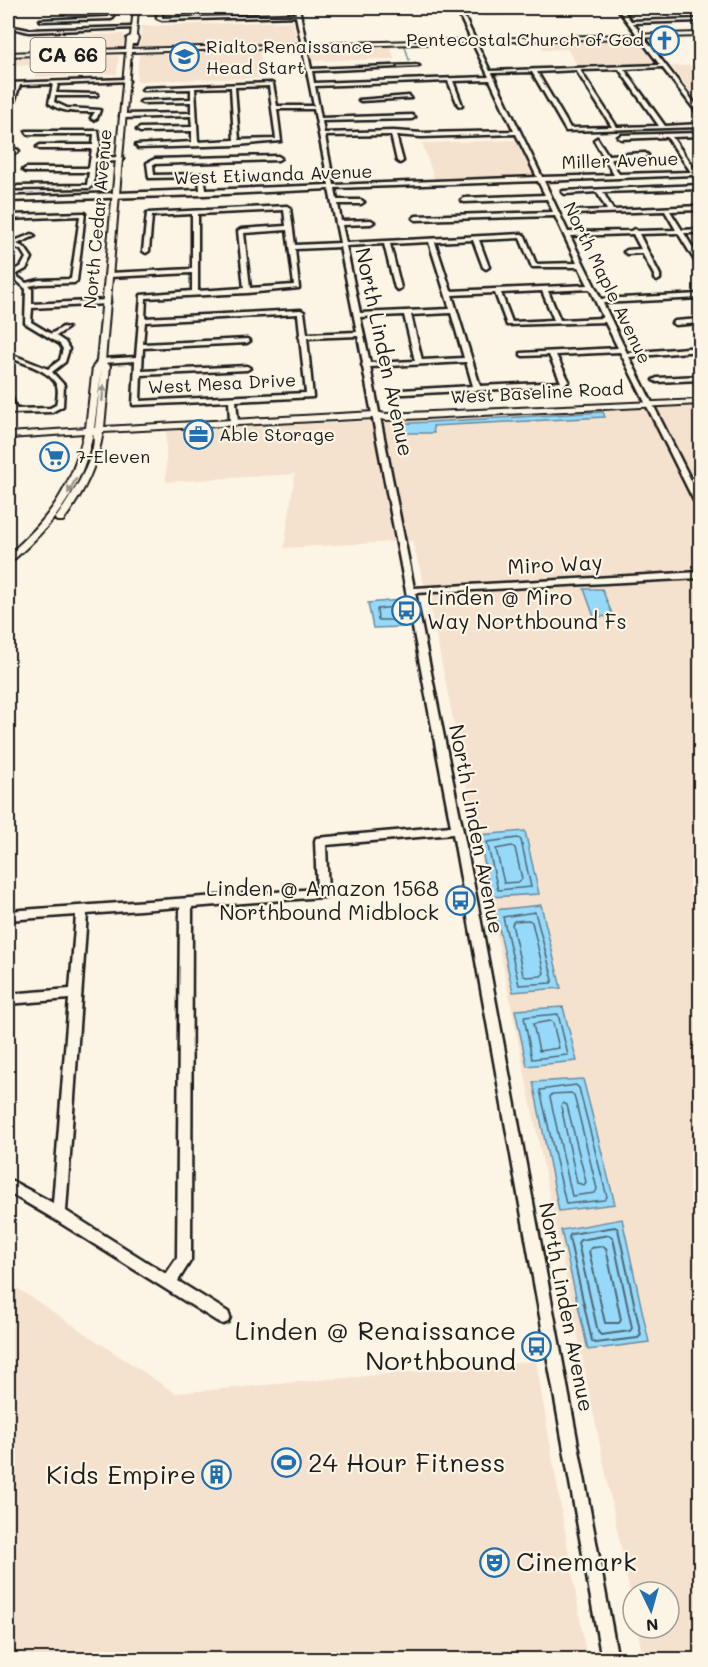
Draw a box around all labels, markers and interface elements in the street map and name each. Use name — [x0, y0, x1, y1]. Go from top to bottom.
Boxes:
church icon: Pentecostal Church of God — [649, 24, 681, 56]
place label: Pentecostal Church of God — [406, 27, 644, 51]
place label: Rialto Renaissance Head Start — [206, 34, 373, 79]
road number: CA 66 — [31, 38, 106, 72]
school or university icon: Rialto Renaissance Head Start — [169, 41, 201, 73]
street label: North Cedar Avenue — [77, 128, 117, 310]
street label: Miller Avenue — [561, 146, 679, 174]
street label: West Etiwanda Avenue — [173, 159, 373, 189]
street label: North Maple Avenue — [558, 198, 658, 367]
street label: North Linden Avenue — [350, 245, 421, 459]
street label: West Mesa Drive — [147, 367, 297, 399]
street label: West Baseline Road — [450, 375, 624, 409]
one-way arrow — [99, 383, 108, 402]
office icon: Able Storage — [182, 419, 214, 451]
place label: Able Storage — [219, 422, 335, 446]
supermarket icon: 7-Eleven — [39, 441, 71, 473]
place label: 7-Eleven — [76, 444, 150, 468]
one-way arrow — [67, 478, 77, 495]
street label: Miro Way — [507, 548, 603, 579]
place label: Linden @ Miro Way Northbound Fs — [427, 583, 627, 634]
bus stop icon: Linden @ Miro Way Northbound Fs — [390, 594, 422, 626]
street label: North Linden Avenue — [444, 722, 511, 936]
place label: Linden @ Amazon 1568 Northbound Midblock — [206, 874, 439, 925]
bus stop icon: Linden @ Amazon 1568 Northbound Midblock — [444, 885, 476, 917]
street label: North Linden Avenue — [534, 1200, 601, 1414]
place label: Linden @ Renaissance Northbound — [235, 1313, 516, 1377]
bus stop icon: Linden @ Renaissance Northbound — [521, 1330, 553, 1362]
place label: 24 Hour Fitness — [308, 1445, 505, 1479]
sports icon: 24 Hour Fitness — [271, 1447, 303, 1479]
place label: Kids Empire — [46, 1457, 196, 1491]
building icon: Kids Empire — [201, 1459, 233, 1491]
place label: Cinemark — [516, 1544, 637, 1578]
theatre icon: Cinemark — [479, 1546, 511, 1578]
north arrow — [621, 1580, 681, 1640]
text: N — [645, 1614, 659, 1636]

